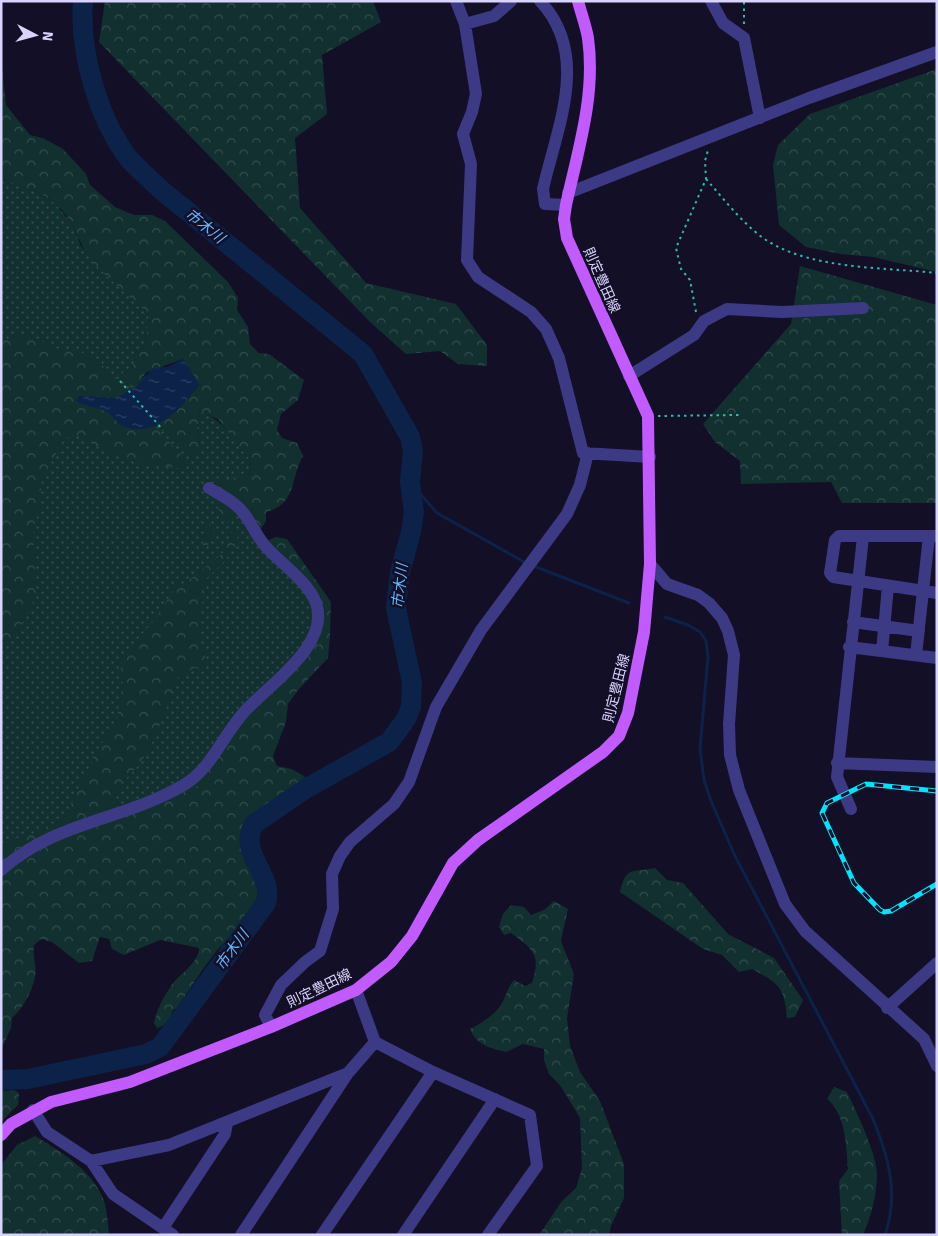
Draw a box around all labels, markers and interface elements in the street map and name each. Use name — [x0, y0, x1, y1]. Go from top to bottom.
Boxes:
north arrow — [10, 10, 60, 60]
text: N — [38, 31, 56, 42]
water label: 市木川 — [182, 205, 230, 248]
street label: 則定豊田線 — [580, 245, 624, 316]
water label: 市木川 — [389, 561, 412, 609]
street label: 則定豊田線 — [600, 652, 633, 724]
water label: 市木川 — [211, 925, 254, 973]
street label: 則定豊田線 — [284, 965, 354, 1011]

